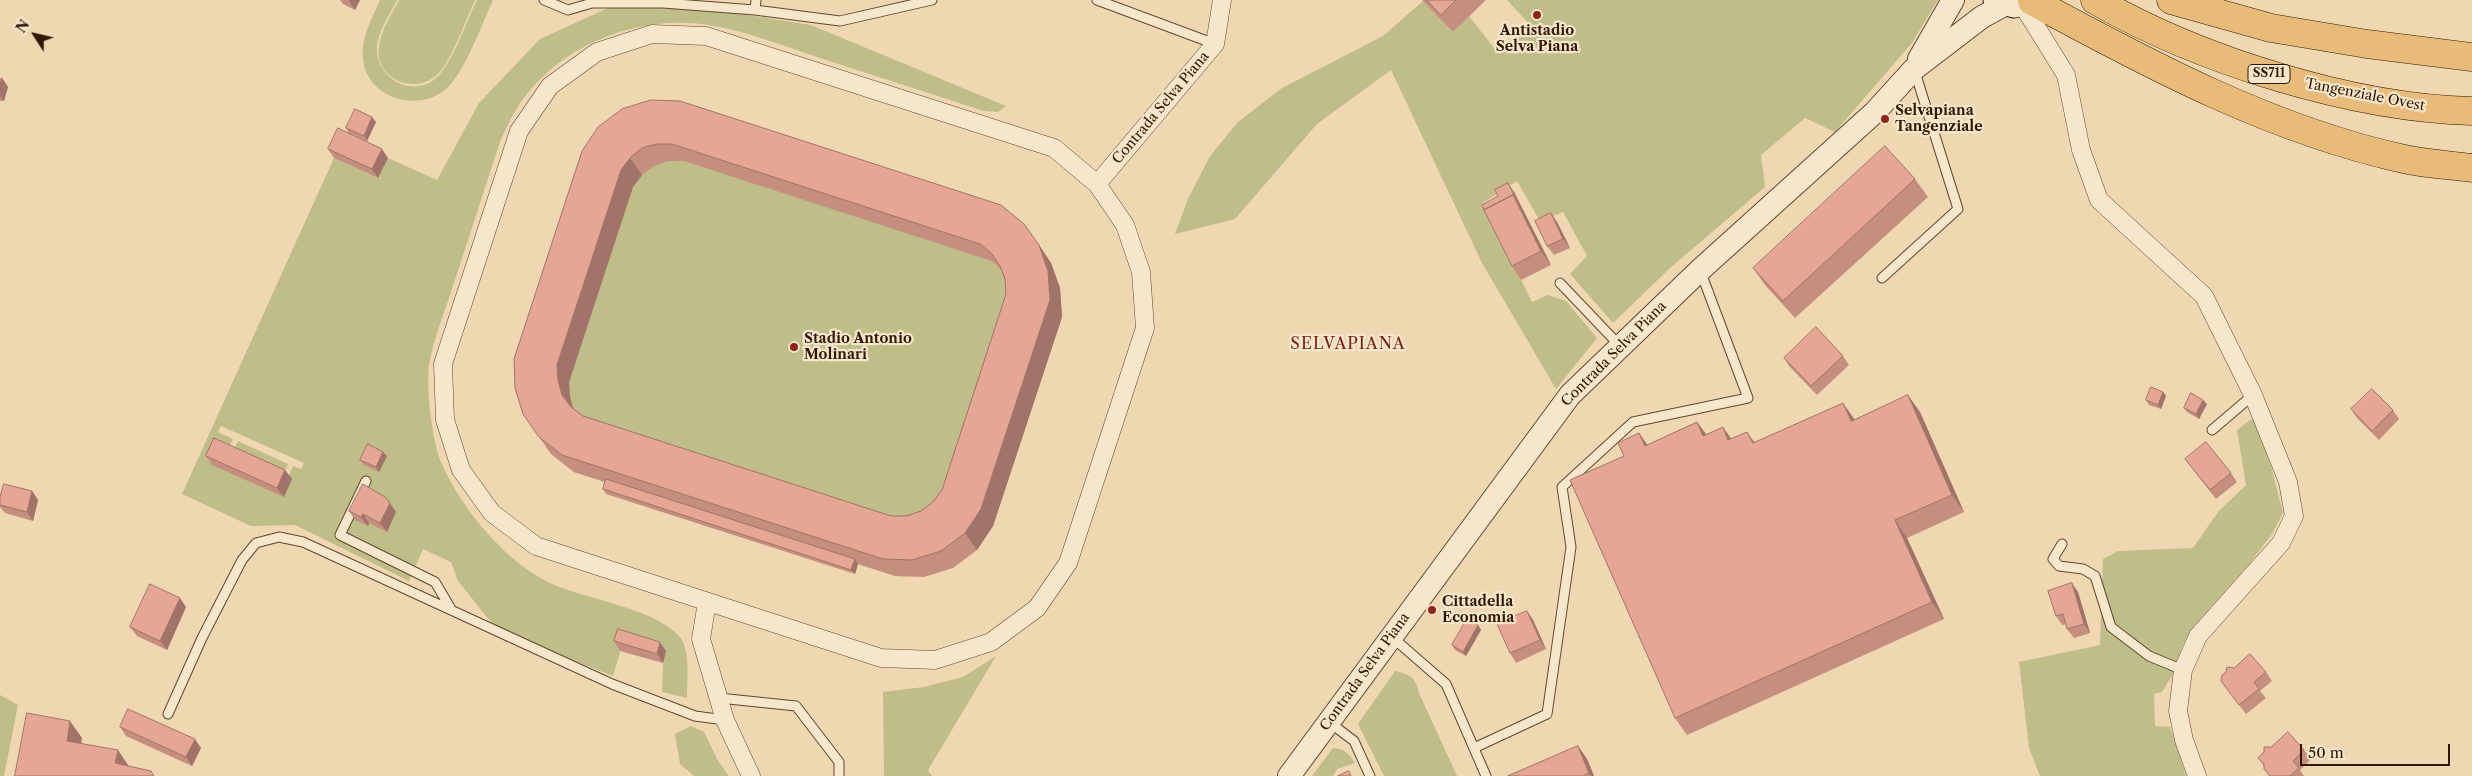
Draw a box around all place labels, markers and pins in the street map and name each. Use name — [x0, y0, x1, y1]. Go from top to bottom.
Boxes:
marker: Antistadio Selva Piana — [1531, 9, 1543, 21]
place label: Antistadio Selva Piana — [1496, 23, 1578, 56]
place label: Selvapiana Tangenziale — [1895, 103, 1983, 136]
marker: Selvapiana Tangenziale — [1879, 113, 1891, 125]
place label: Stadio Antonio Molinari — [804, 331, 912, 364]
marker: Stadio Antonio Molinari — [788, 341, 800, 353]
place label: Cittadella Economia — [1442, 594, 1514, 626]
marker: Cittadella Economia — [1426, 604, 1438, 616]

